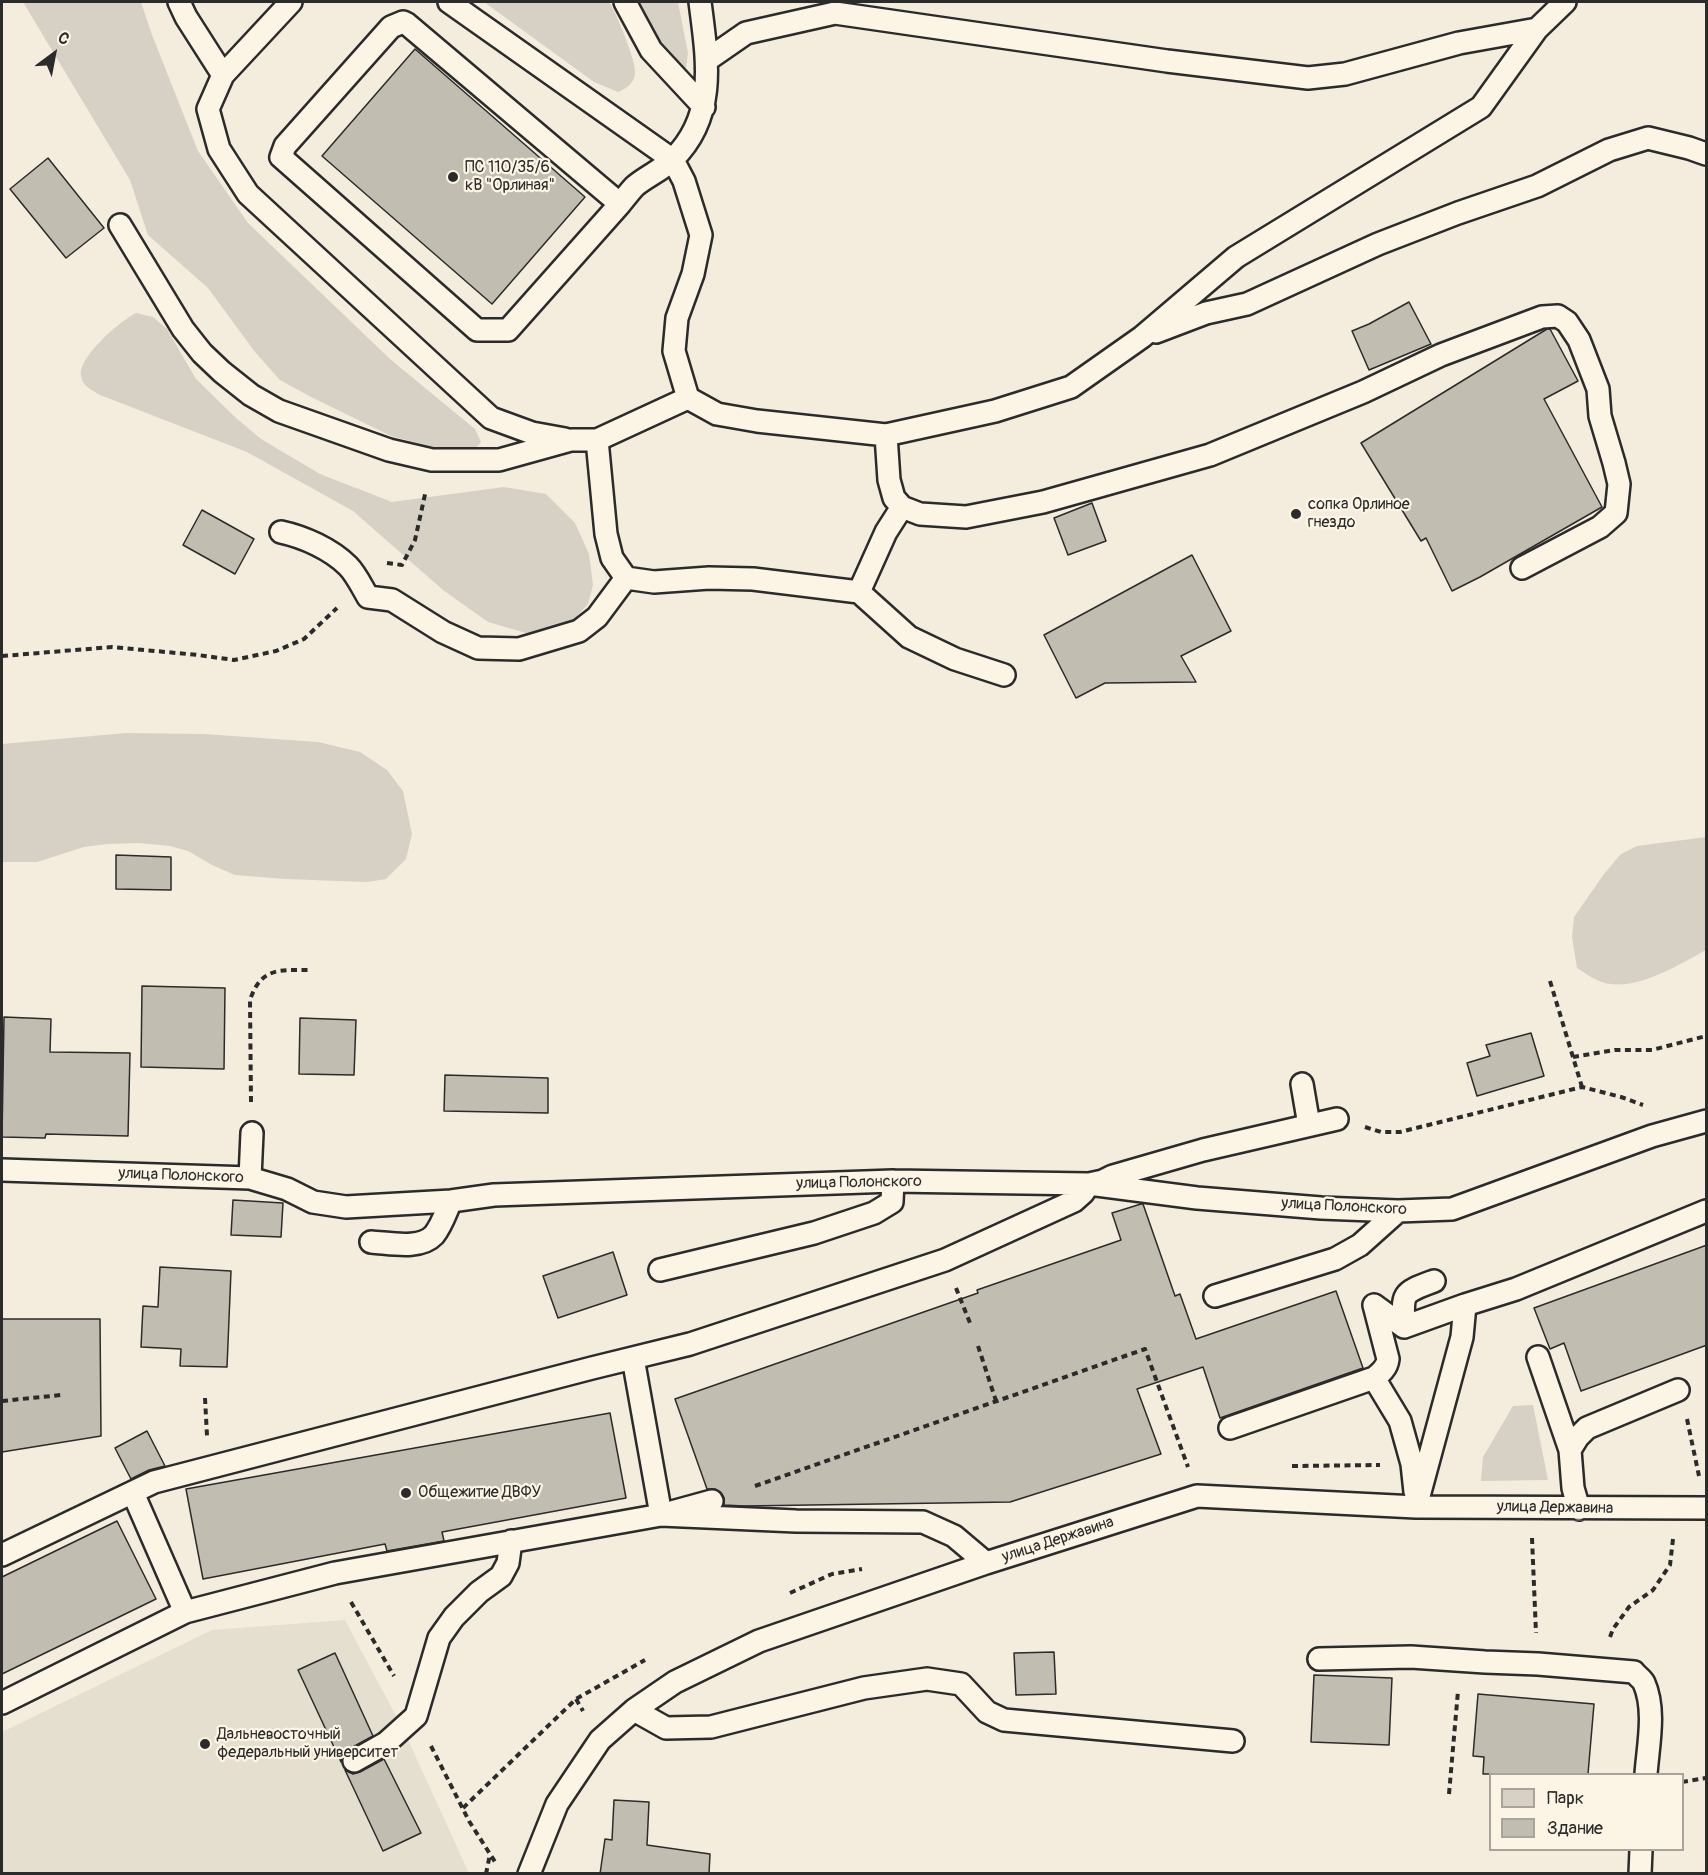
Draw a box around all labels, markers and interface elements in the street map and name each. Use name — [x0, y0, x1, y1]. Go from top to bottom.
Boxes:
north arrow — [24, 24, 84, 84]
text: С — [54, 28, 73, 50]
place label: ПС 110/35/6 кВ "Орлиная" — [465, 158, 555, 196]
marker: ПС 110/35/6 кВ "Орлиная" — [446, 170, 460, 184]
place label: сопка Орлиное гнездо — [1308, 495, 1410, 533]
marker: сопка Орлиное гнездо — [1289, 507, 1303, 521]
street label: улица Полонского — [118, 1164, 244, 1188]
street label: улица Полонского — [796, 1172, 922, 1194]
street label: улица Полонского — [1281, 1194, 1407, 1220]
place label: Общежитие ДВФУ — [418, 1483, 541, 1503]
marker: Общежитие ДВФУ — [399, 1486, 413, 1500]
street label: улица Державина — [1497, 1497, 1613, 1519]
street label: улица Державина — [1000, 1513, 1116, 1567]
place label: Дальневосточный федеральный университет — [217, 1725, 398, 1763]
marker: Дальневосточный федеральный университет — [198, 1737, 212, 1751]
legend — [1489, 1773, 1684, 1851]
text: Парк — [1547, 1787, 1584, 1810]
text: Здание — [1547, 1817, 1603, 1840]

